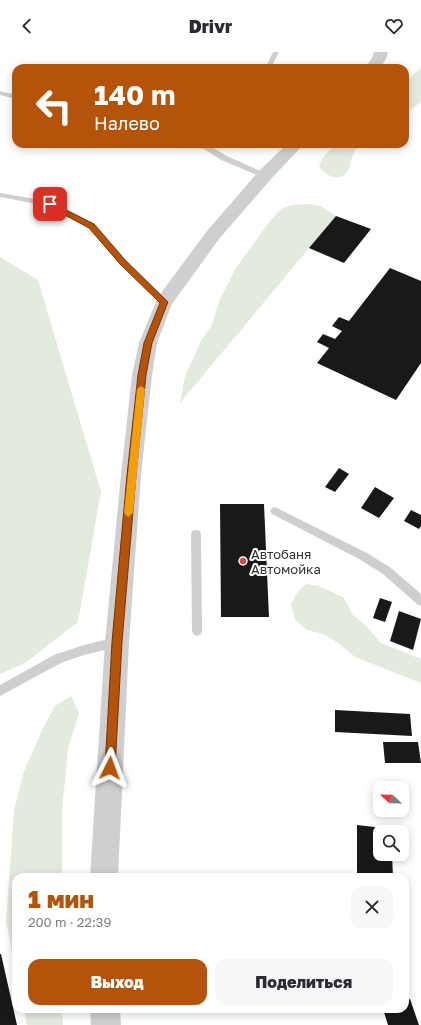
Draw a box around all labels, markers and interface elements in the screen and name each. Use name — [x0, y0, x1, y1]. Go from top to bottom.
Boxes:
icon: back — [16, 15, 38, 37]
text: Drivr — [189, 15, 232, 37]
icon: heart — [383, 15, 405, 37]
text: 140 m — [94, 78, 176, 111]
icon: left — [28, 80, 80, 132]
text: Налево — [94, 112, 160, 134]
pin — [33, 187, 67, 221]
icon: arrive — [39, 193, 61, 215]
place label: Автобаня Автомойка — [251, 546, 321, 577]
marker: Автобаня Автомойка — [238, 556, 248, 566]
position arrow — [89, 747, 131, 789]
north arrow — [373, 781, 409, 817]
map controls — [373, 781, 409, 861]
button: search — [373, 825, 409, 861]
text: 1 мин — [28, 884, 94, 913]
button: close — [351, 886, 393, 928]
text: 200 m · 22:39 — [28, 914, 111, 930]
button: Выход — [28, 959, 207, 1005]
button: Поделиться — [215, 959, 393, 1005]

